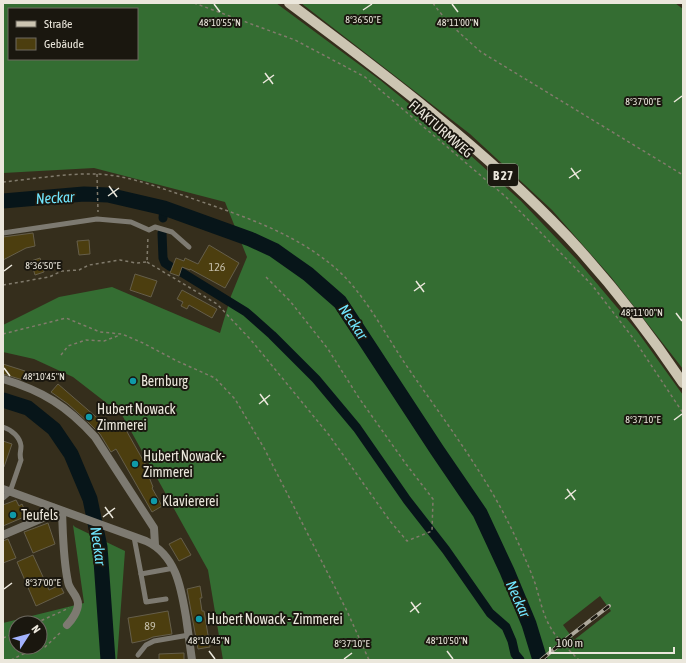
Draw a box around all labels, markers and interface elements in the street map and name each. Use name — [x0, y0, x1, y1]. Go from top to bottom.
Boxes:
legend — [8, 8, 138, 60]
text: 8°36'50"E — [345, 14, 381, 25]
text: Straße — [44, 17, 72, 31]
text: 48°10'55"N — [199, 17, 241, 28]
text: 48°11'00"N — [437, 17, 479, 28]
text: Gebäude — [44, 37, 84, 51]
text: 8°37'00"E — [625, 96, 661, 107]
street label: FLAKTURMWEG — [406, 97, 476, 161]
road number: B 27 — [488, 164, 518, 186]
water label: Neckar — [35, 188, 75, 207]
text: 8°36'50"E — [25, 260, 61, 271]
house number: 126 — [209, 260, 226, 274]
water label: Neckar — [336, 301, 372, 343]
text: 48°11'00"N — [621, 307, 663, 318]
text: 48°10'45"N — [23, 371, 65, 382]
place label: Bernburg — [141, 373, 188, 389]
marker: Bernburg — [128, 376, 138, 386]
place label: Hubert Nowack Zimmerei — [97, 401, 176, 433]
marker: Hubert Nowack Zimmerei — [84, 412, 94, 422]
text: 8°37'10"E — [625, 414, 661, 425]
place label: Hubert Nowack- Zimmerei — [143, 448, 226, 480]
marker: Hubert Nowack- Zimmerei — [130, 459, 140, 469]
place label: Klaviererei — [162, 493, 219, 509]
marker: Klaviererei — [149, 496, 159, 506]
place label: Teufels — [21, 507, 58, 523]
marker: Teufels — [8, 510, 18, 520]
water label: Neckar — [87, 526, 110, 567]
text: 8°37'00"E — [25, 577, 61, 588]
water label: Neckar — [503, 578, 534, 620]
place label: Hubert Nowack - Zimmerei — [207, 611, 343, 627]
marker: Hubert Nowack - Zimmerei — [194, 614, 204, 624]
north arrow — [8, 615, 48, 655]
house number: 89 — [144, 619, 156, 633]
text: N — [29, 623, 43, 635]
scale bar — [550, 629, 674, 655]
text: 48°10'45"N — [188, 635, 230, 646]
text: 48°10'50"N — [426, 635, 468, 646]
text: 100 m — [556, 636, 583, 650]
text: 8°37'10"E — [334, 638, 370, 649]

